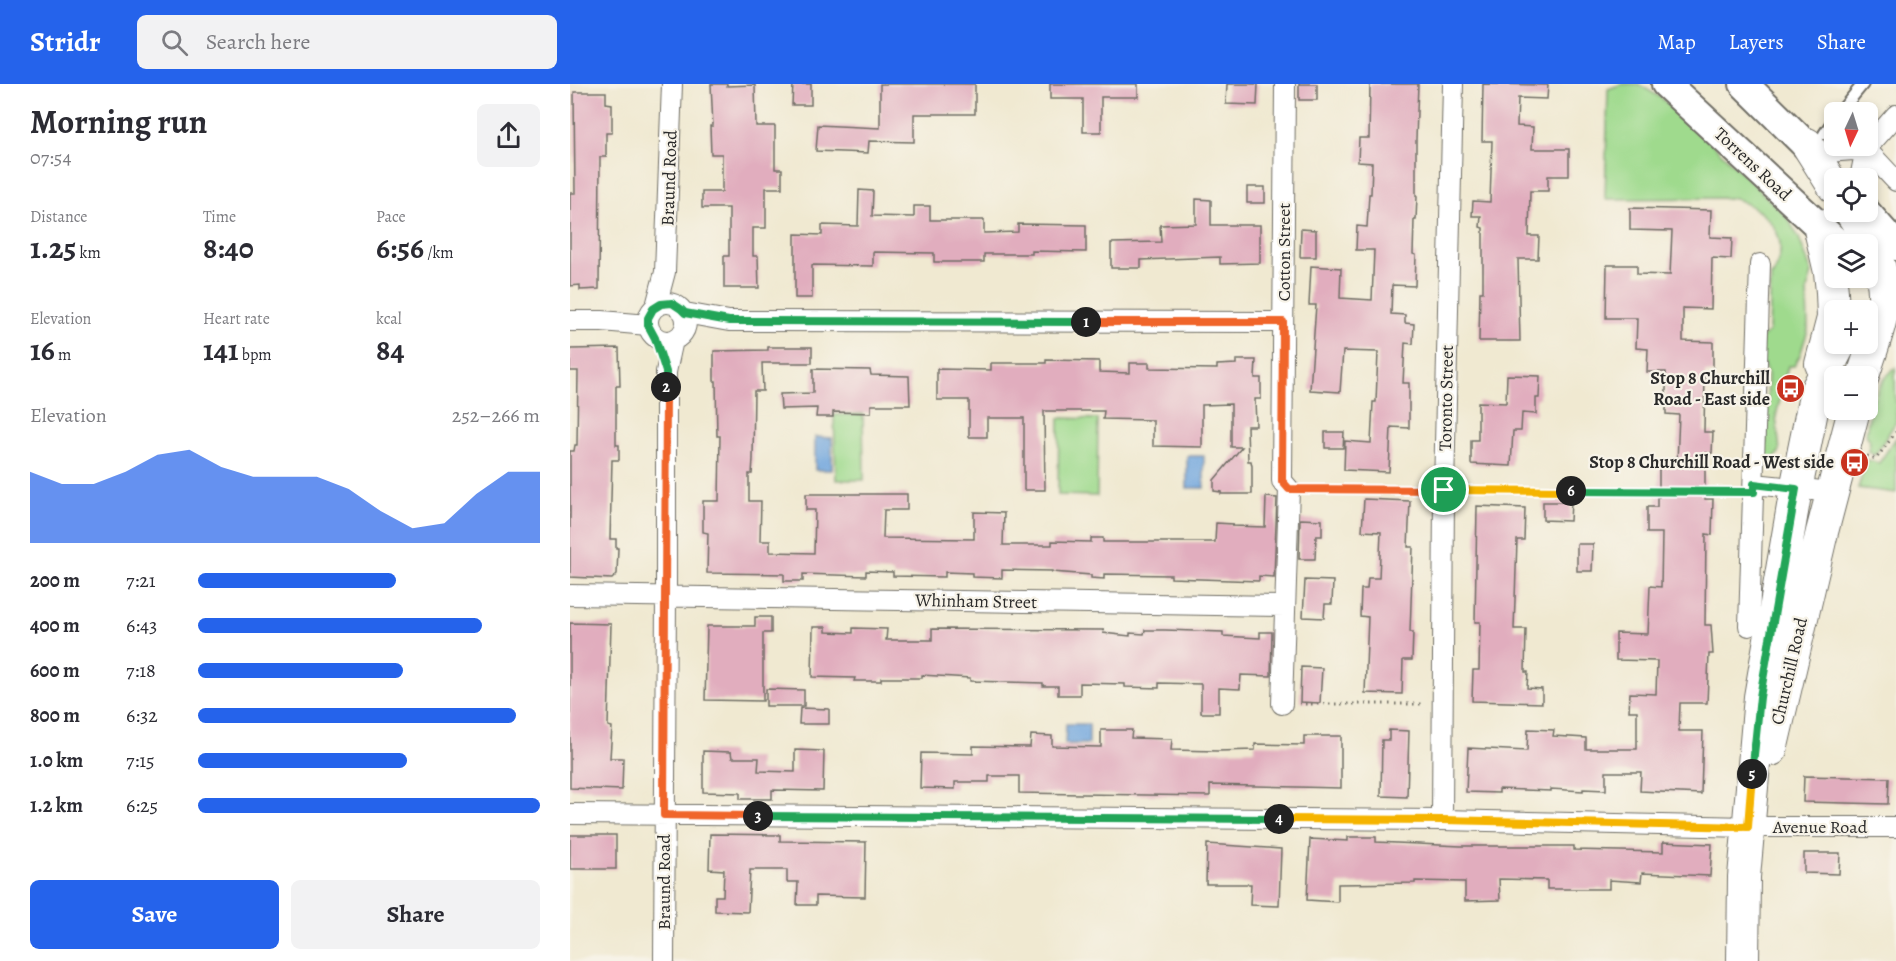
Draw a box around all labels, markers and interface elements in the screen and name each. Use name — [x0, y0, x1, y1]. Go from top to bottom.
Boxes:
search box — [137, 15, 557, 69]
text: Stridr — [30, 23, 101, 61]
icon: search — [158, 26, 191, 59]
text: Search here — [206, 27, 310, 57]
text: Map — [1657, 28, 1696, 56]
text: Layers — [1729, 28, 1784, 56]
text: Share — [1817, 28, 1866, 56]
text: Morning run — [30, 99, 207, 144]
north arrow — [1824, 102, 1878, 156]
map controls — [1824, 102, 1878, 420]
button: share — [477, 104, 540, 167]
street label: Torrens Road — [1709, 122, 1797, 206]
street label: Braund Road — [655, 129, 683, 226]
text: 07:54 — [30, 144, 71, 171]
button: locate — [1824, 168, 1878, 222]
street label: Cotton Street — [1272, 203, 1296, 301]
text: Distance — [30, 206, 87, 228]
text: Time — [203, 206, 236, 228]
text: Pace — [376, 206, 406, 228]
text: 1.25 — [30, 228, 76, 268]
text: 8:40 — [203, 228, 254, 268]
text: 6:56 — [376, 228, 424, 268]
button: layers — [1824, 234, 1878, 288]
text: km — [76, 242, 101, 264]
text: /km — [424, 242, 454, 264]
button: + — [1824, 300, 1878, 354]
pin: 1 — [1071, 307, 1101, 337]
text: Elevation — [30, 308, 91, 330]
text: Heart rate — [203, 308, 270, 330]
text: kcal — [376, 308, 402, 330]
text: 1 — [1083, 311, 1089, 333]
text: 16 — [30, 330, 55, 370]
text: 141 — [203, 330, 239, 370]
text: 84 — [376, 330, 405, 370]
text: m — [55, 344, 71, 366]
text: bpm — [239, 344, 272, 366]
street label: Toronto Street — [1433, 345, 1459, 451]
place label: Stop 8 Churchill Road - East side — [1650, 366, 1770, 411]
button: − — [1824, 366, 1878, 420]
pin: 2 — [651, 372, 681, 402]
bus stop icon: Stop 8 Churchill Road - East side — [1775, 372, 1807, 404]
text: 2 — [662, 376, 670, 398]
text: Elevation — [30, 402, 107, 429]
text: 252–266 m — [452, 402, 540, 429]
bus stop icon: Stop 8 Churchill Road - West side — [1839, 446, 1871, 478]
place label: Stop 8 Churchill Road - West side — [1589, 450, 1834, 474]
pin — [1418, 464, 1469, 515]
icon: arrive — [1427, 473, 1460, 506]
pin: 6 — [1556, 476, 1586, 506]
text: 6 — [1567, 480, 1575, 502]
text: 200 m — [30, 567, 80, 594]
text: 7:21 — [126, 567, 156, 594]
street label: Whinham Street — [914, 588, 1037, 614]
text: 400 m — [30, 612, 80, 639]
text: 6:43 — [126, 612, 157, 639]
street label: Churchill Road — [1765, 615, 1813, 727]
text: 600 m — [30, 657, 80, 684]
text: 7:18 — [126, 657, 156, 684]
text: 800 m — [30, 702, 80, 729]
text: 6:32 — [126, 702, 158, 729]
text: 1.0 km — [30, 747, 83, 774]
text: 7:15 — [126, 747, 155, 774]
pin: 5 — [1737, 759, 1767, 789]
text: 5 — [1749, 763, 1755, 785]
text: 1.2 km — [30, 792, 83, 819]
text: 6:25 — [126, 792, 158, 819]
pin: 3 — [743, 801, 773, 831]
pin: 4 — [1264, 804, 1294, 834]
text: 3 — [755, 805, 761, 827]
text: 4 — [1275, 808, 1283, 830]
street label: Avenue Road — [1772, 815, 1868, 839]
street label: Braund Road — [652, 834, 676, 930]
button: Save — [30, 880, 279, 949]
button: Share — [291, 880, 540, 949]

